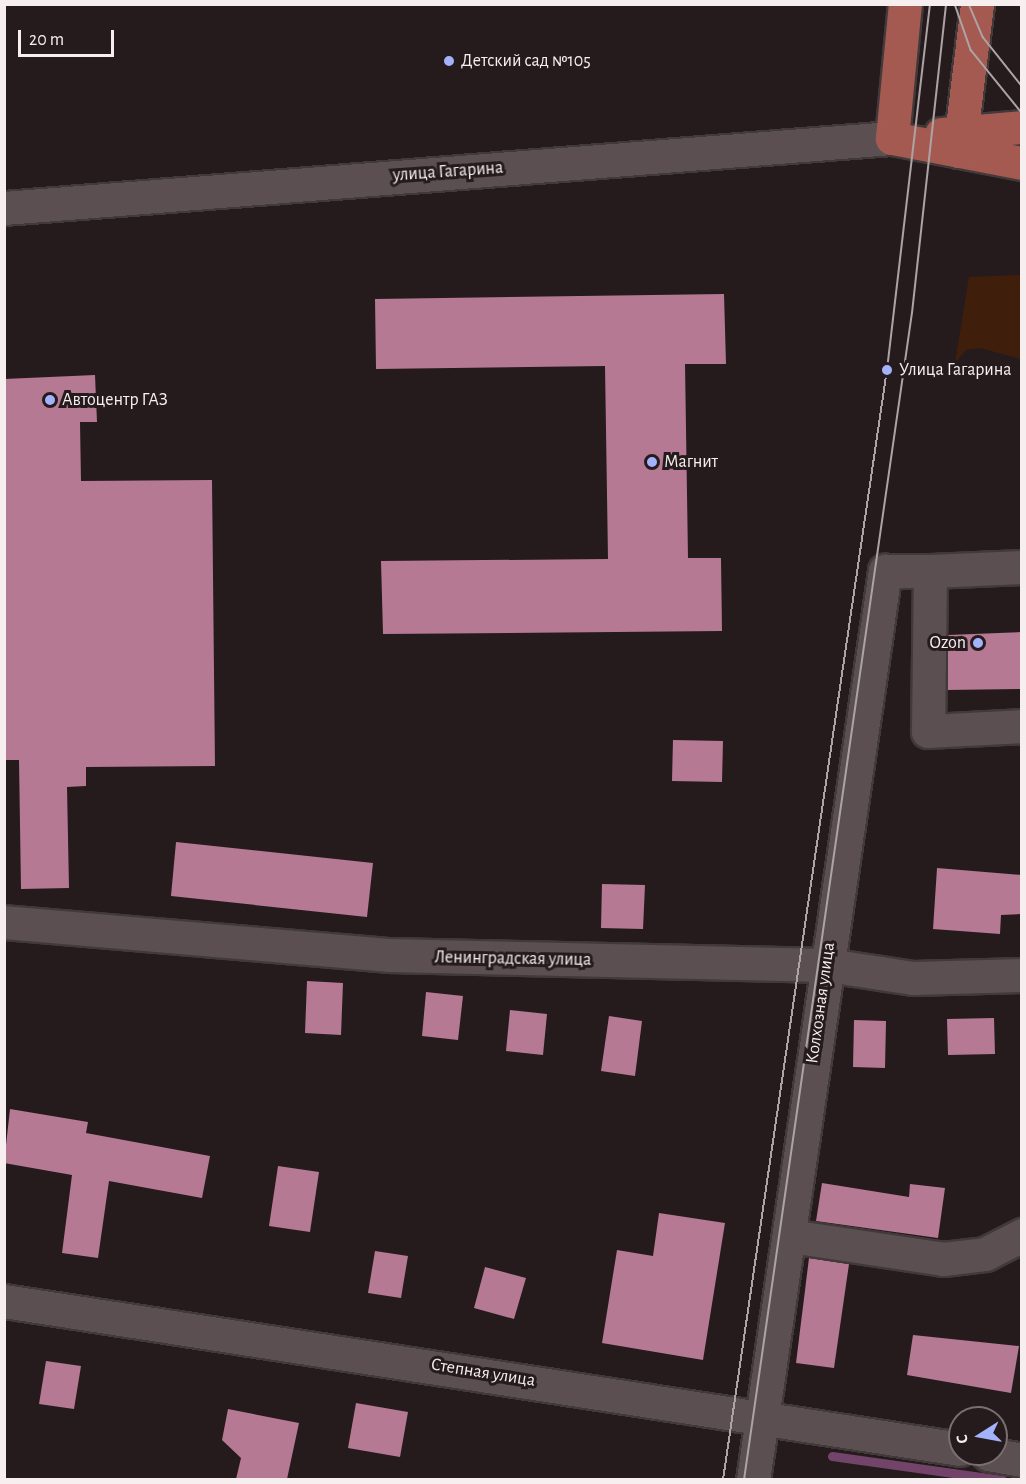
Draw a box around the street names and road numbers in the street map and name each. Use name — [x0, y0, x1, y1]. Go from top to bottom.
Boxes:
street label: улица Гагарина — [392, 157, 504, 187]
street label: Колхозная улица — [802, 941, 840, 1065]
street label: Ленинградская улица — [434, 947, 592, 971]
street label: Степная улица — [429, 1354, 537, 1392]

